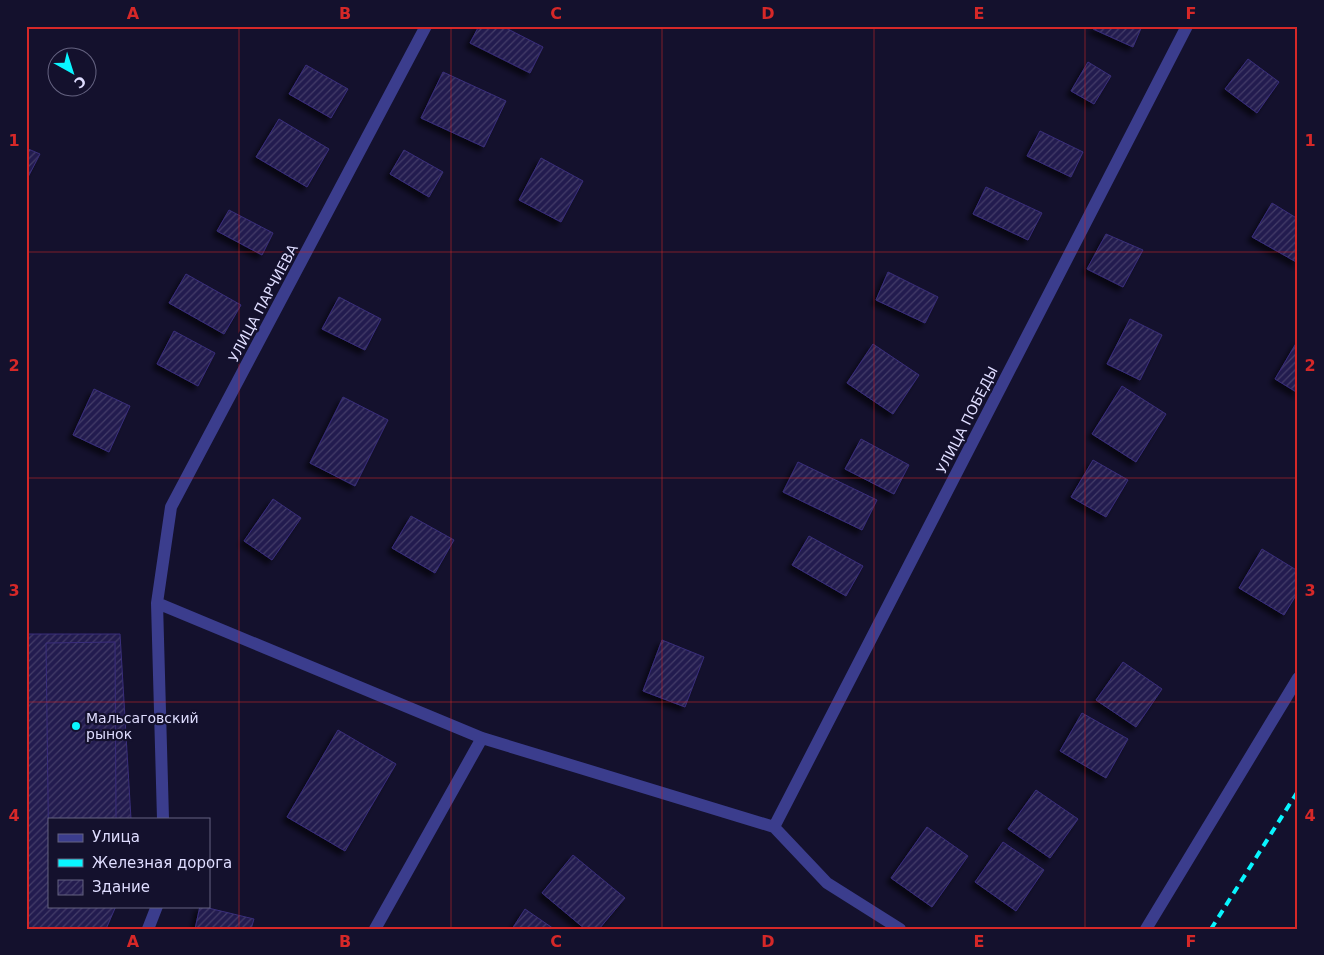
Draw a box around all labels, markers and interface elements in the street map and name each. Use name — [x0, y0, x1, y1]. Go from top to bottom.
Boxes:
text: A — [127, 4, 140, 23]
text: B — [339, 4, 351, 23]
text: C — [550, 4, 562, 23]
text: D — [761, 4, 775, 23]
text: E — [974, 4, 984, 23]
text: F — [1186, 4, 1196, 23]
north arrow — [48, 48, 98, 98]
text: С — [71, 73, 89, 92]
text: 1 — [8, 131, 20, 150]
text: 1 — [1304, 131, 1316, 150]
street label: УЛИЦА ПАРЧИЕВА — [225, 241, 301, 365]
text: 2 — [8, 356, 20, 375]
text: 2 — [1304, 356, 1316, 375]
street label: УЛИЦА ПОБЕДЫ — [933, 364, 1001, 476]
text: 3 — [8, 581, 20, 600]
text: 3 — [1304, 581, 1316, 600]
place label: Мальсаговский рынок — [86, 710, 199, 742]
marker: Мальсаговский рынок — [70, 720, 82, 732]
text: 4 — [8, 806, 20, 825]
text: 4 — [1304, 806, 1316, 825]
legend — [48, 818, 210, 908]
text: Улица — [92, 828, 140, 846]
text: Железная дорога — [92, 854, 232, 872]
text: Здание — [92, 878, 150, 896]
text: A — [127, 932, 140, 951]
text: B — [339, 932, 351, 951]
text: C — [550, 932, 562, 951]
text: D — [761, 932, 775, 951]
text: E — [974, 932, 984, 951]
text: F — [1186, 932, 1196, 951]

